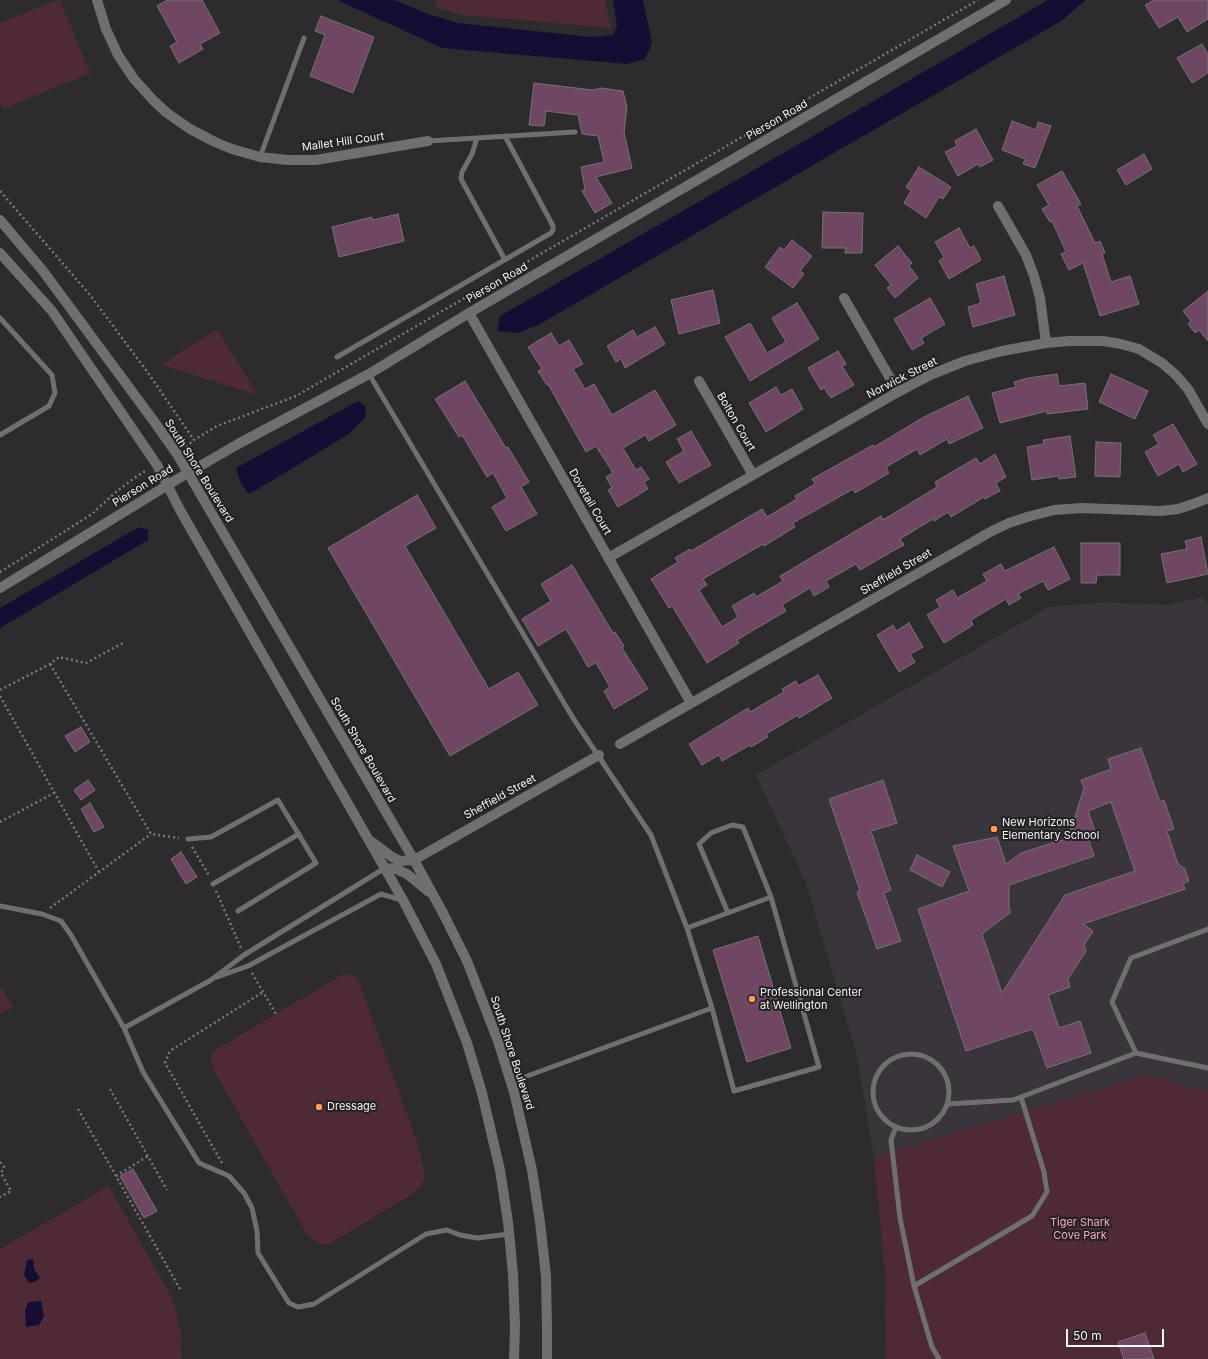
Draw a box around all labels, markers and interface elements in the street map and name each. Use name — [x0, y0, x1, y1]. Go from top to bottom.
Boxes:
street label: Pierson Road — [744, 97, 810, 143]
street label: Mallet Hill Court — [301, 130, 385, 154]
street label: Pierson Road — [464, 260, 530, 306]
street label: Norwick Street — [865, 355, 939, 401]
street label: Bolton Court — [714, 390, 758, 454]
street label: South Shore Boulevard — [162, 417, 236, 525]
street label: Pierson Road — [110, 462, 176, 510]
street label: Dovetail Court — [566, 467, 614, 537]
street label: Sheffield Street — [858, 546, 934, 598]
street label: South Shore Boulevard — [328, 695, 398, 805]
street label: Sheffield Street — [462, 772, 538, 822]
place label: New Horizons Elementary School — [1002, 816, 1099, 842]
marker: New Horizons Elementary School — [989, 824, 999, 834]
place label: Professional Center at Wellington — [760, 986, 862, 1012]
street label: South Shore Boulevard — [487, 994, 537, 1112]
marker: Professional Center at Wellington — [747, 994, 757, 1004]
place label: Dressage — [327, 1100, 376, 1114]
marker: Dressage — [314, 1102, 324, 1112]
park label: Tiger Shark Cove Park — [1050, 1216, 1110, 1242]
scale bar — [1068, 1321, 1166, 1347]
text: 50 m — [1073, 1328, 1102, 1343]

